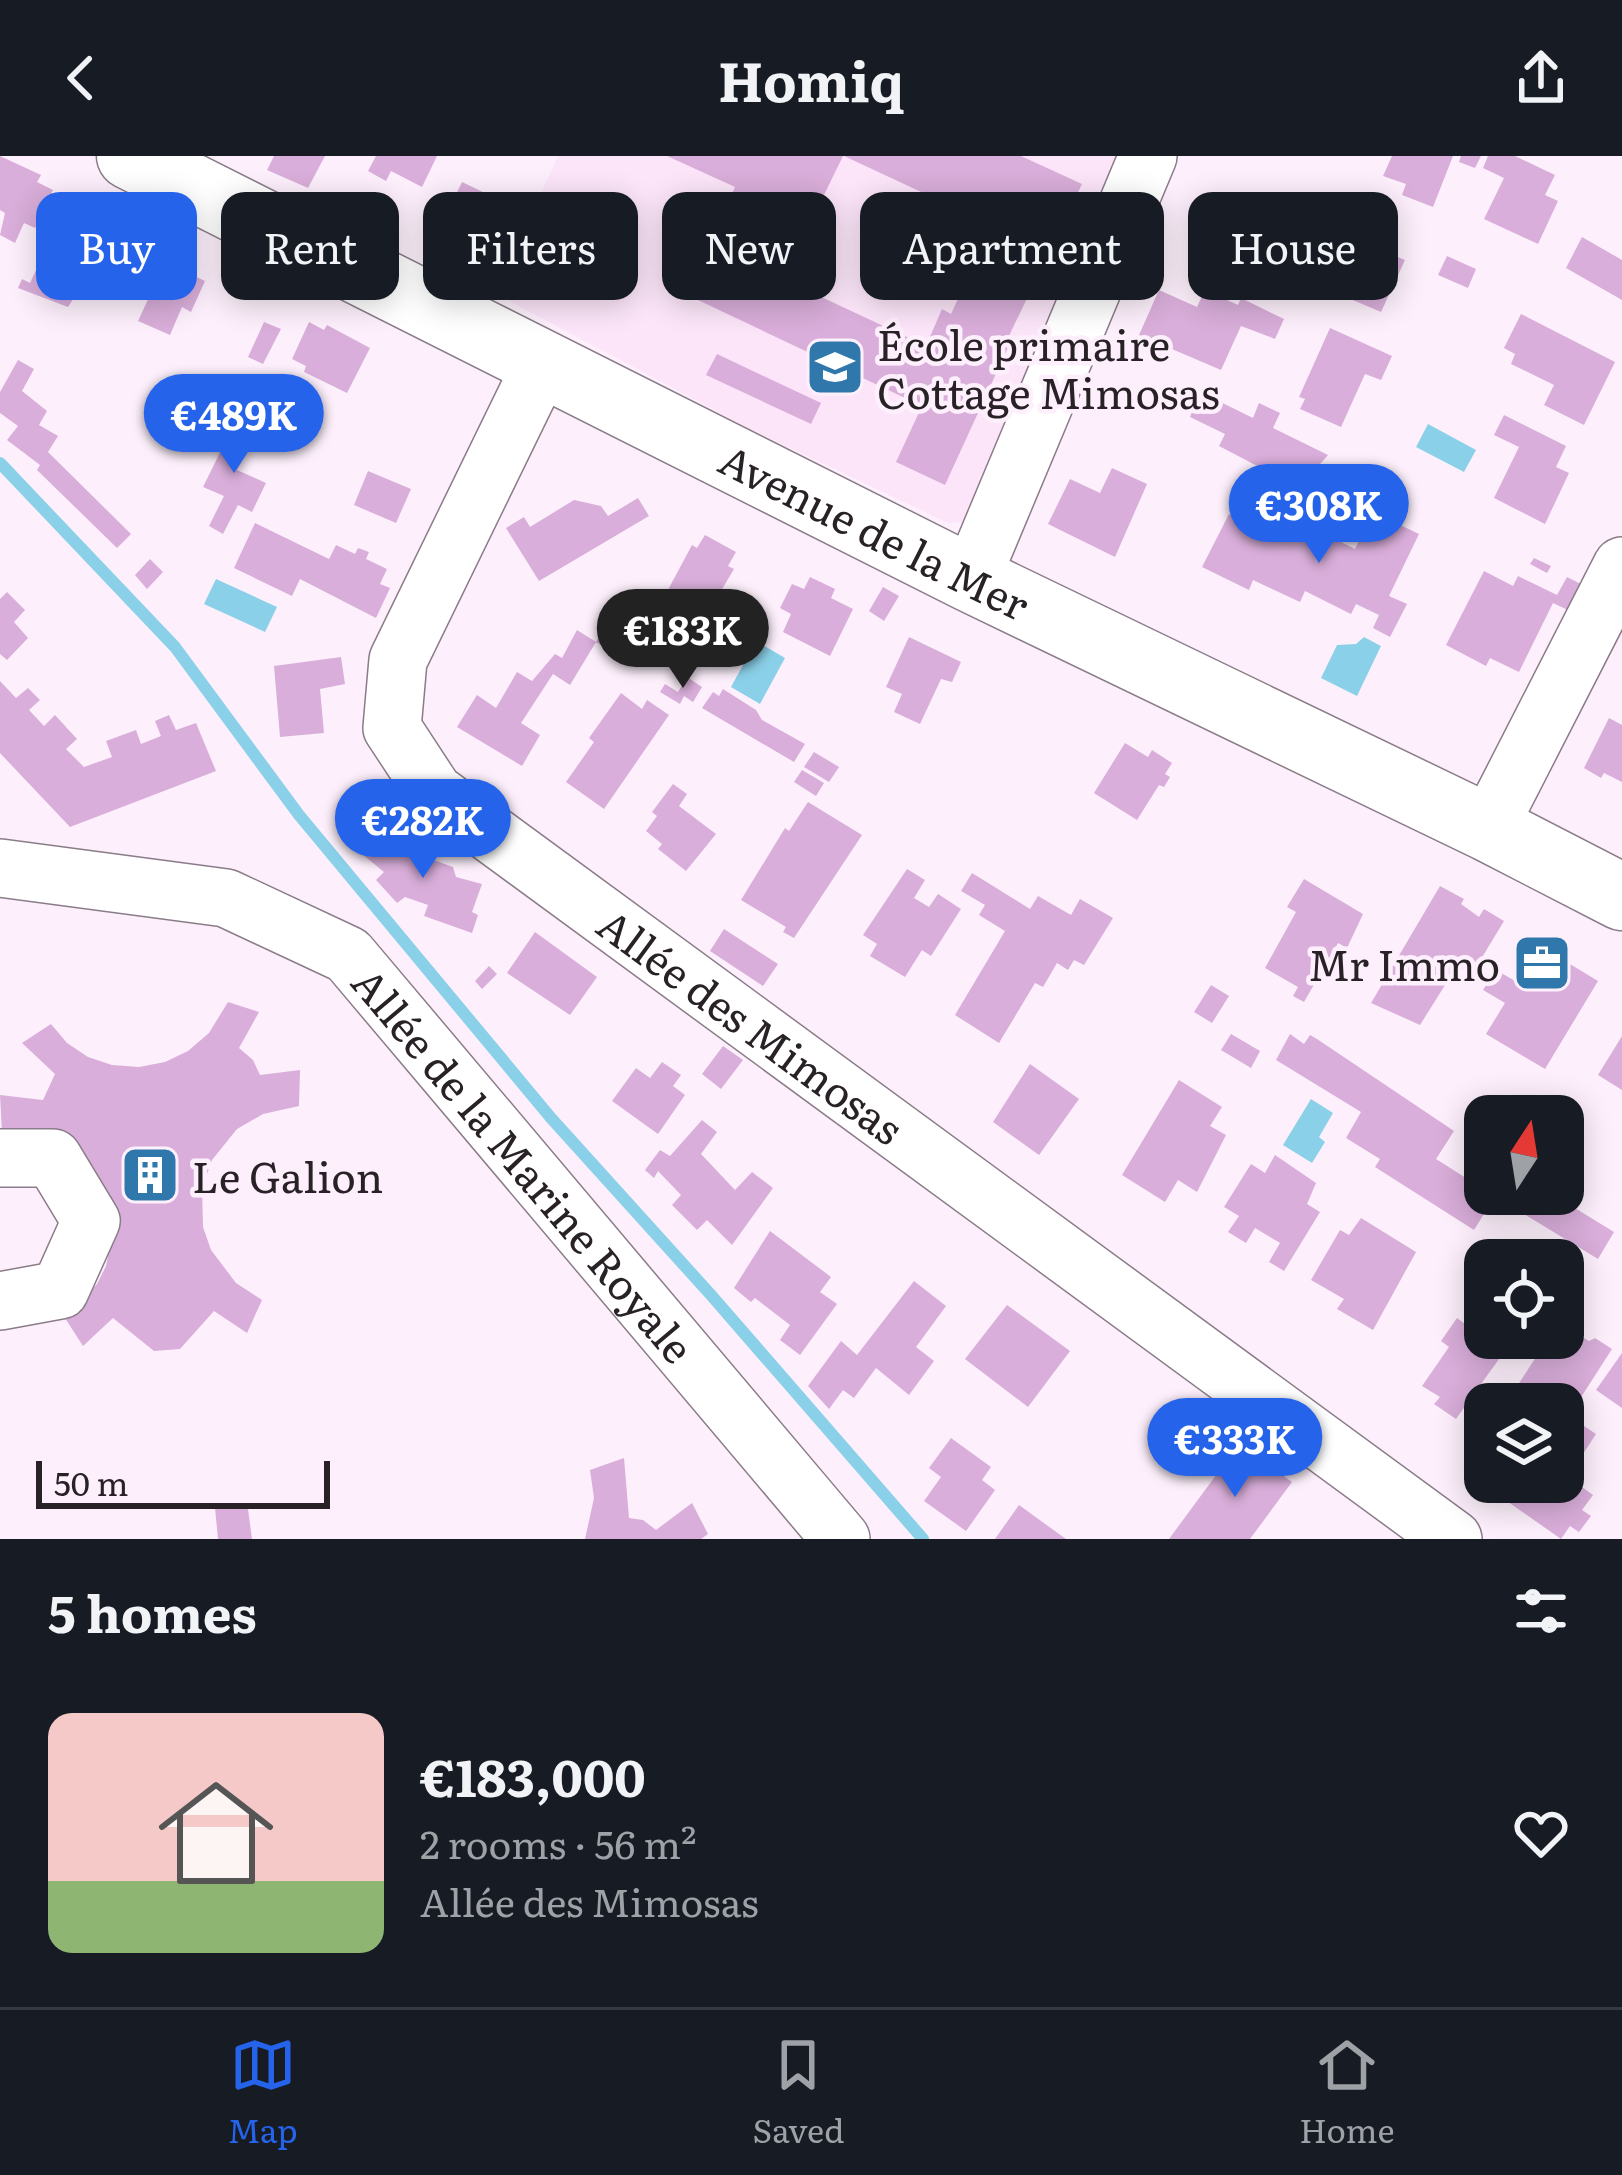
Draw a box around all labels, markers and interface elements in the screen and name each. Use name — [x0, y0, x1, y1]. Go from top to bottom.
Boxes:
text: Homiq — [718, 38, 904, 119]
icon: back — [48, 45, 114, 111]
icon: share — [1508, 45, 1574, 111]
chip: Buy — [36, 192, 197, 300]
chip: Rent — [221, 192, 399, 300]
chip: Filters — [423, 192, 638, 300]
chip: New — [662, 192, 836, 300]
chip: Apartment — [860, 192, 1164, 300]
chip: House — [1188, 192, 1398, 300]
place label: École primaire Cottage Mimosas — [877, 312, 1220, 422]
school or university icon: École primaire Cottage Mimosas — [804, 336, 866, 398]
pin: €489K — [150, 374, 318, 476]
text: €489K — [171, 384, 297, 442]
street label: Avenue de la Mer — [710, 427, 1041, 634]
pin: €308K — [1235, 464, 1403, 566]
text: €308K — [1256, 474, 1382, 532]
pin: €183K — [599, 589, 767, 691]
text: €183K — [624, 599, 742, 657]
pin: €282K — [339, 779, 507, 881]
text: €282K — [362, 789, 484, 847]
street label: Allée des Mimosas — [586, 892, 917, 1158]
place label: Mr Immo — [1308, 932, 1500, 994]
office icon: Mr Immo — [1511, 932, 1573, 994]
street label: Allée de la Marine Royale — [339, 952, 710, 1375]
north arrow — [1464, 1095, 1584, 1215]
map controls — [1464, 1095, 1584, 1503]
building icon: Le Galion — [119, 1144, 181, 1206]
place label: Le Galion — [192, 1144, 383, 1206]
button: locate — [1464, 1239, 1584, 1359]
button: layers — [1464, 1383, 1584, 1503]
pin: €333K — [1151, 1398, 1319, 1500]
text: €333K — [1174, 1408, 1296, 1466]
scale bar — [36, 1455, 330, 1508]
text: 50 m — [54, 1457, 128, 1506]
text: 5 homes — [48, 1573, 257, 1649]
icon: filters — [1508, 1578, 1574, 1644]
text: €183,000 — [420, 1737, 646, 1813]
icon: home — [144, 1761, 288, 1905]
icon: heart — [1508, 1800, 1574, 1866]
text: 2 rooms · 56 m² — [420, 1813, 696, 1871]
text: Allée des Mimosas — [420, 1871, 759, 1929]
tab: Map — [227, 2032, 298, 2153]
tab: Saved — [753, 2032, 844, 2153]
tab: Home — [1299, 2032, 1395, 2153]

